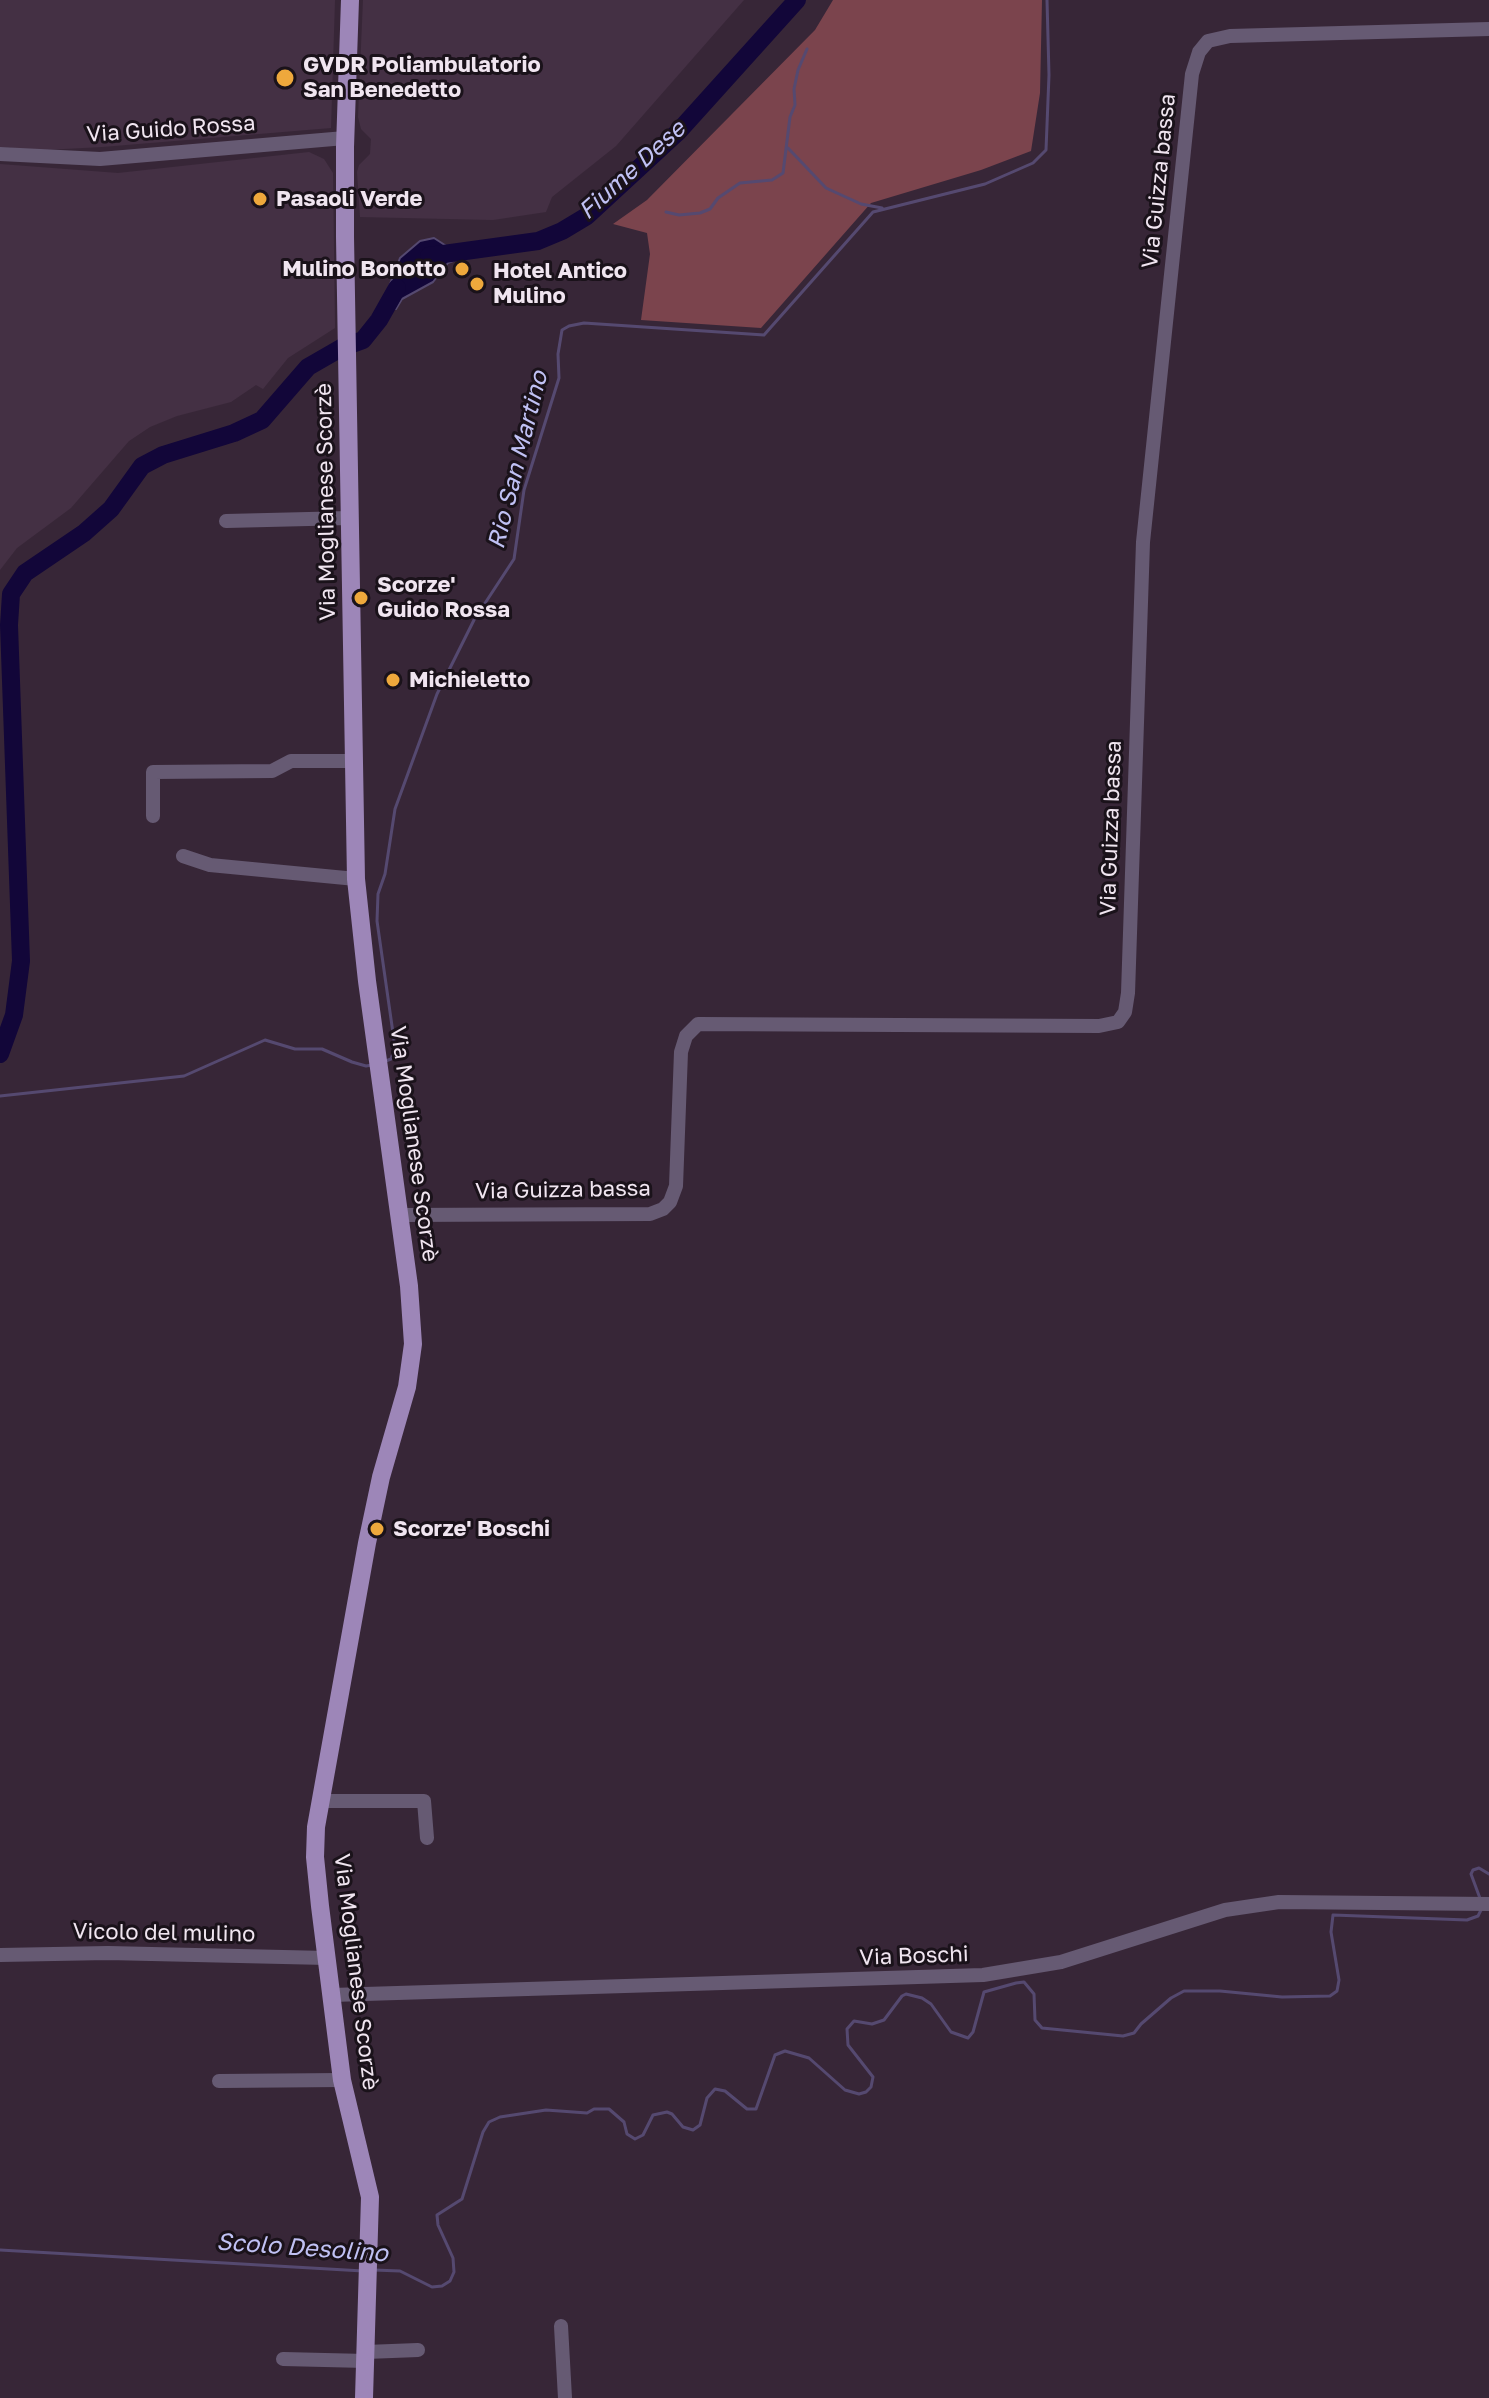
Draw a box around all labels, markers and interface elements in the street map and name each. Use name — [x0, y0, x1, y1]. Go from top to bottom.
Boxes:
place label: GVDR Poliambulatorio San Benedetto — [303, 52, 541, 104]
marker: GVDR Poliambulatorio San Benedetto — [274, 67, 296, 89]
street label: Via Guizza bassa — [1137, 92, 1181, 270]
street label: Via Guido Rossa — [86, 110, 256, 148]
water label: Fiume Dese — [573, 115, 691, 225]
place label: Pasaoli Verde — [276, 186, 422, 212]
marker: Pasaoli Verde — [251, 190, 269, 208]
place label: Mulino Bonotto — [282, 256, 446, 282]
place label: Hotel Antico Mulino — [493, 258, 627, 310]
marker: Mulino Bonotto — [453, 260, 471, 278]
marker: Hotel Antico Mulino — [468, 275, 486, 293]
water label: Rio San Martino — [482, 368, 554, 552]
street label: Via Moglianese Scorzè — [311, 383, 341, 621]
place label: Scorze' Guido Rossa — [377, 572, 510, 624]
marker: Scorze' Guido Rossa — [352, 589, 370, 607]
place label: Michieletto — [409, 667, 530, 693]
marker: Michieletto — [384, 671, 402, 689]
street label: Via Guizza bassa — [1095, 740, 1127, 916]
street label: Via Moglianese Scorzè — [384, 1024, 444, 1264]
street label: Via Guizza bassa — [475, 1175, 651, 1205]
place label: Scorze' Boschi — [393, 1516, 550, 1542]
marker: Scorze' Boschi — [368, 1520, 386, 1538]
street label: Via Moglianese Scorzè — [328, 1852, 384, 2092]
street label: Vicolo del mulino — [72, 1918, 256, 1948]
street label: Via Boschi — [859, 1941, 969, 1971]
water label: Scolo Desolino — [215, 2228, 389, 2268]

